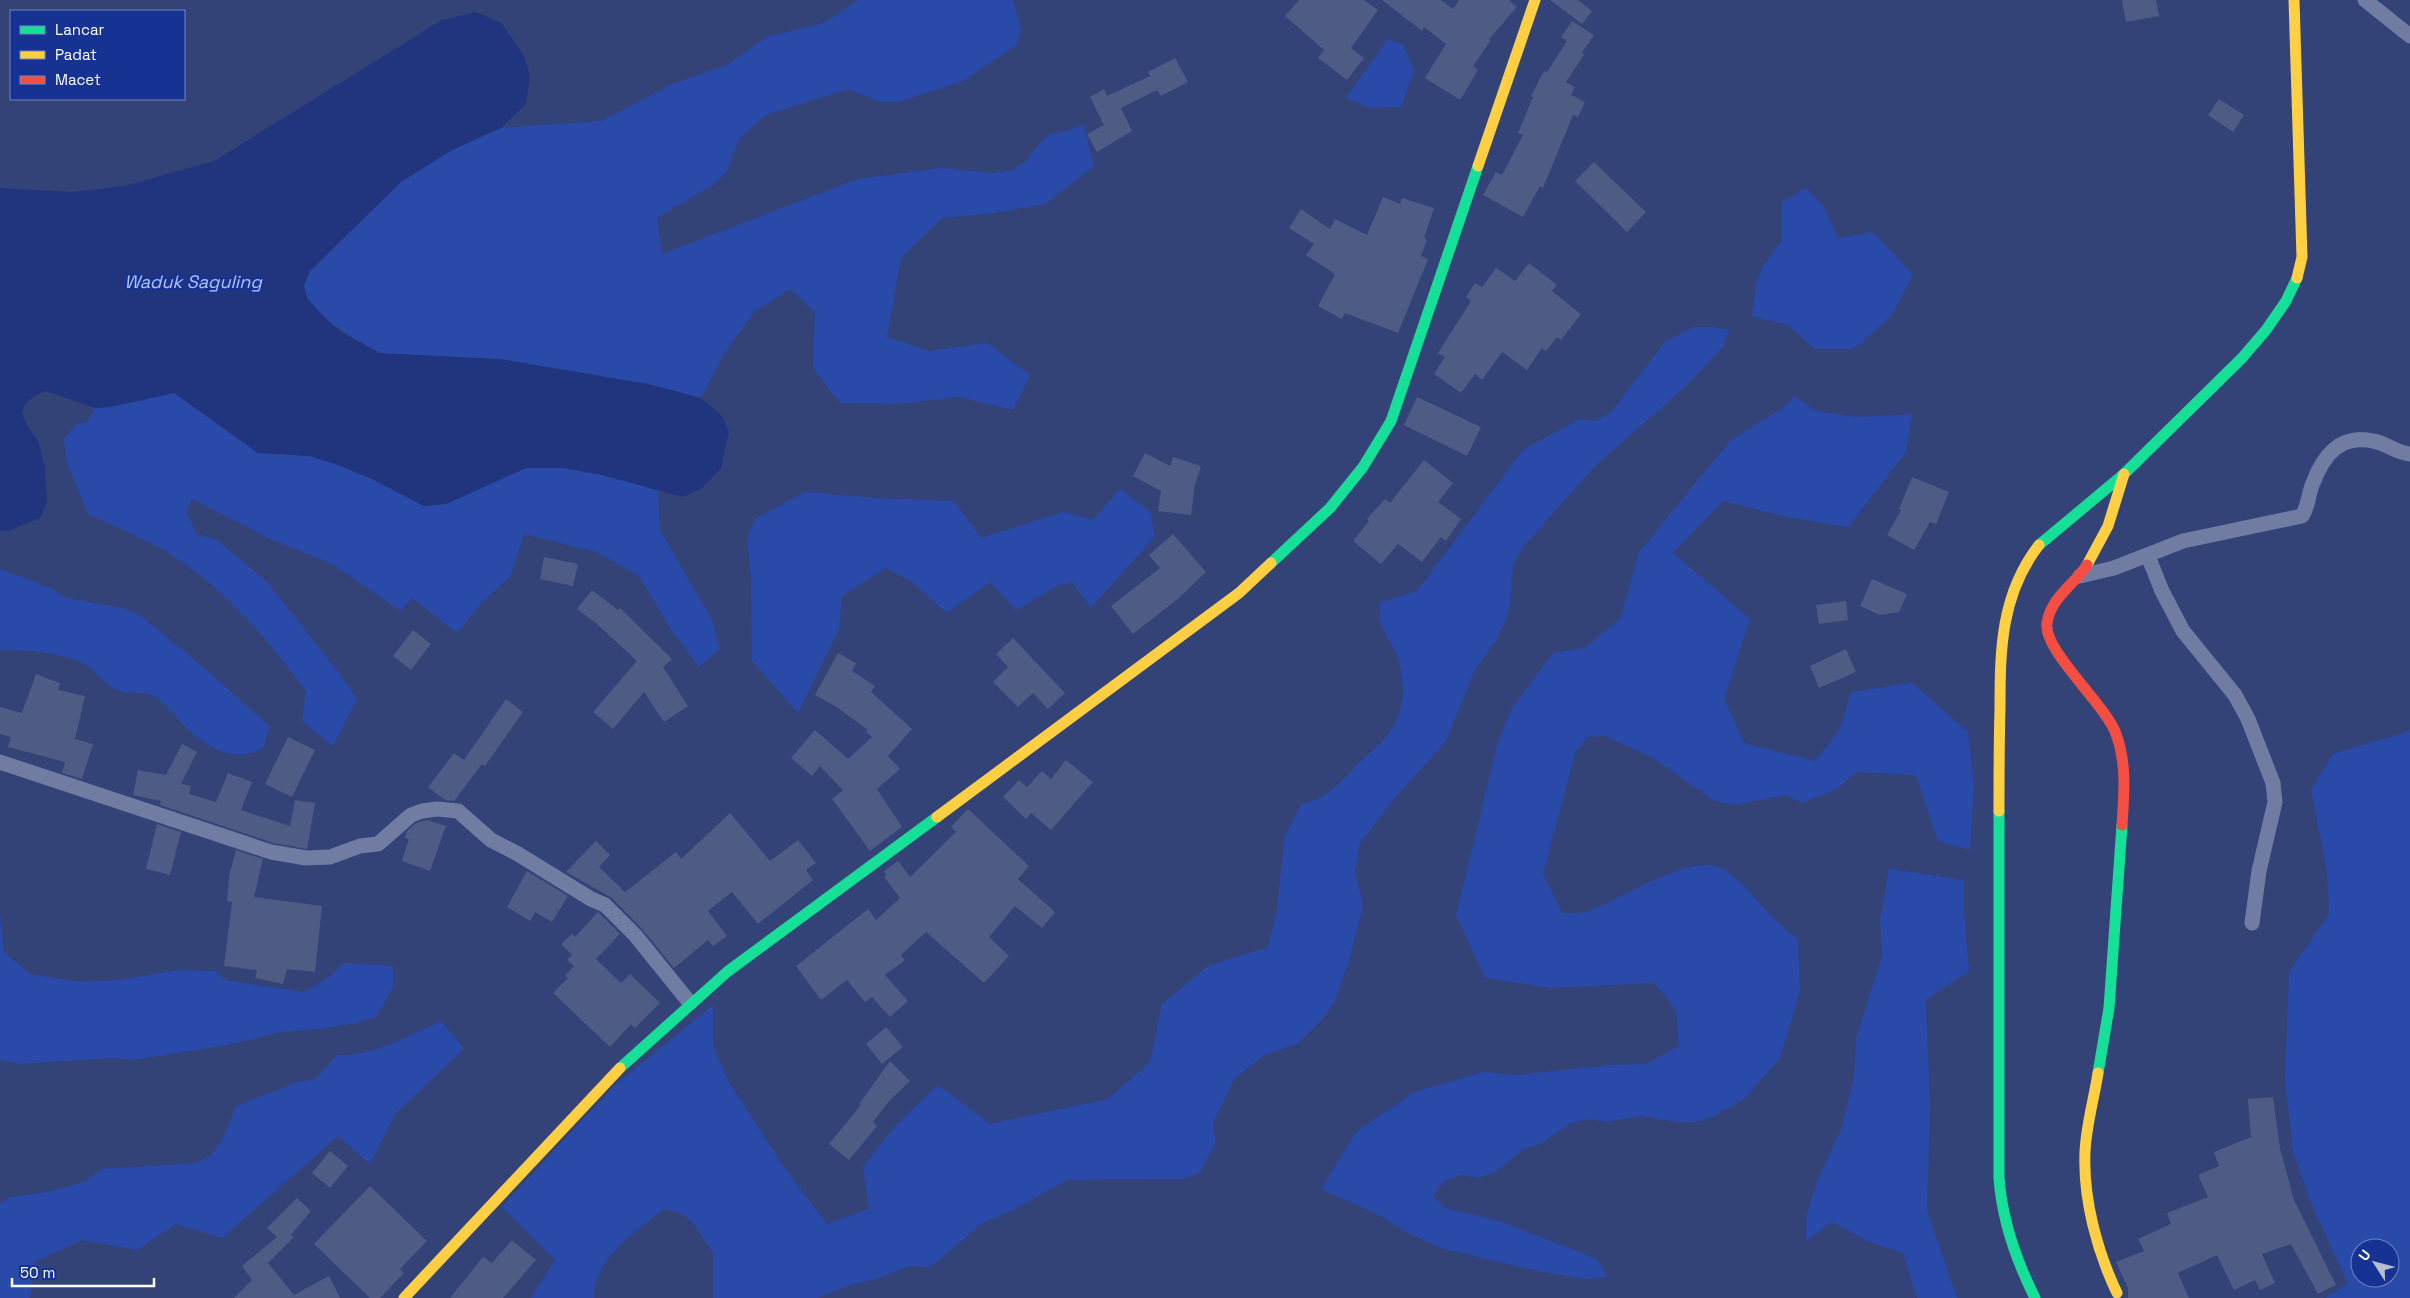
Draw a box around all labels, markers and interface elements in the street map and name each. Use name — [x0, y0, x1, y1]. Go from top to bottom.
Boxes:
legend — [10, 10, 185, 100]
text: Lancar — [55, 20, 105, 39]
text: Padat — [55, 45, 97, 64]
text: Macet — [55, 70, 101, 89]
water label: Waduk Saguling — [124, 270, 263, 293]
north arrow — [2350, 1238, 2400, 1288]
text: U — [2354, 1246, 2375, 1264]
scale bar — [12, 1256, 155, 1288]
text: 50 m — [20, 1263, 55, 1282]

